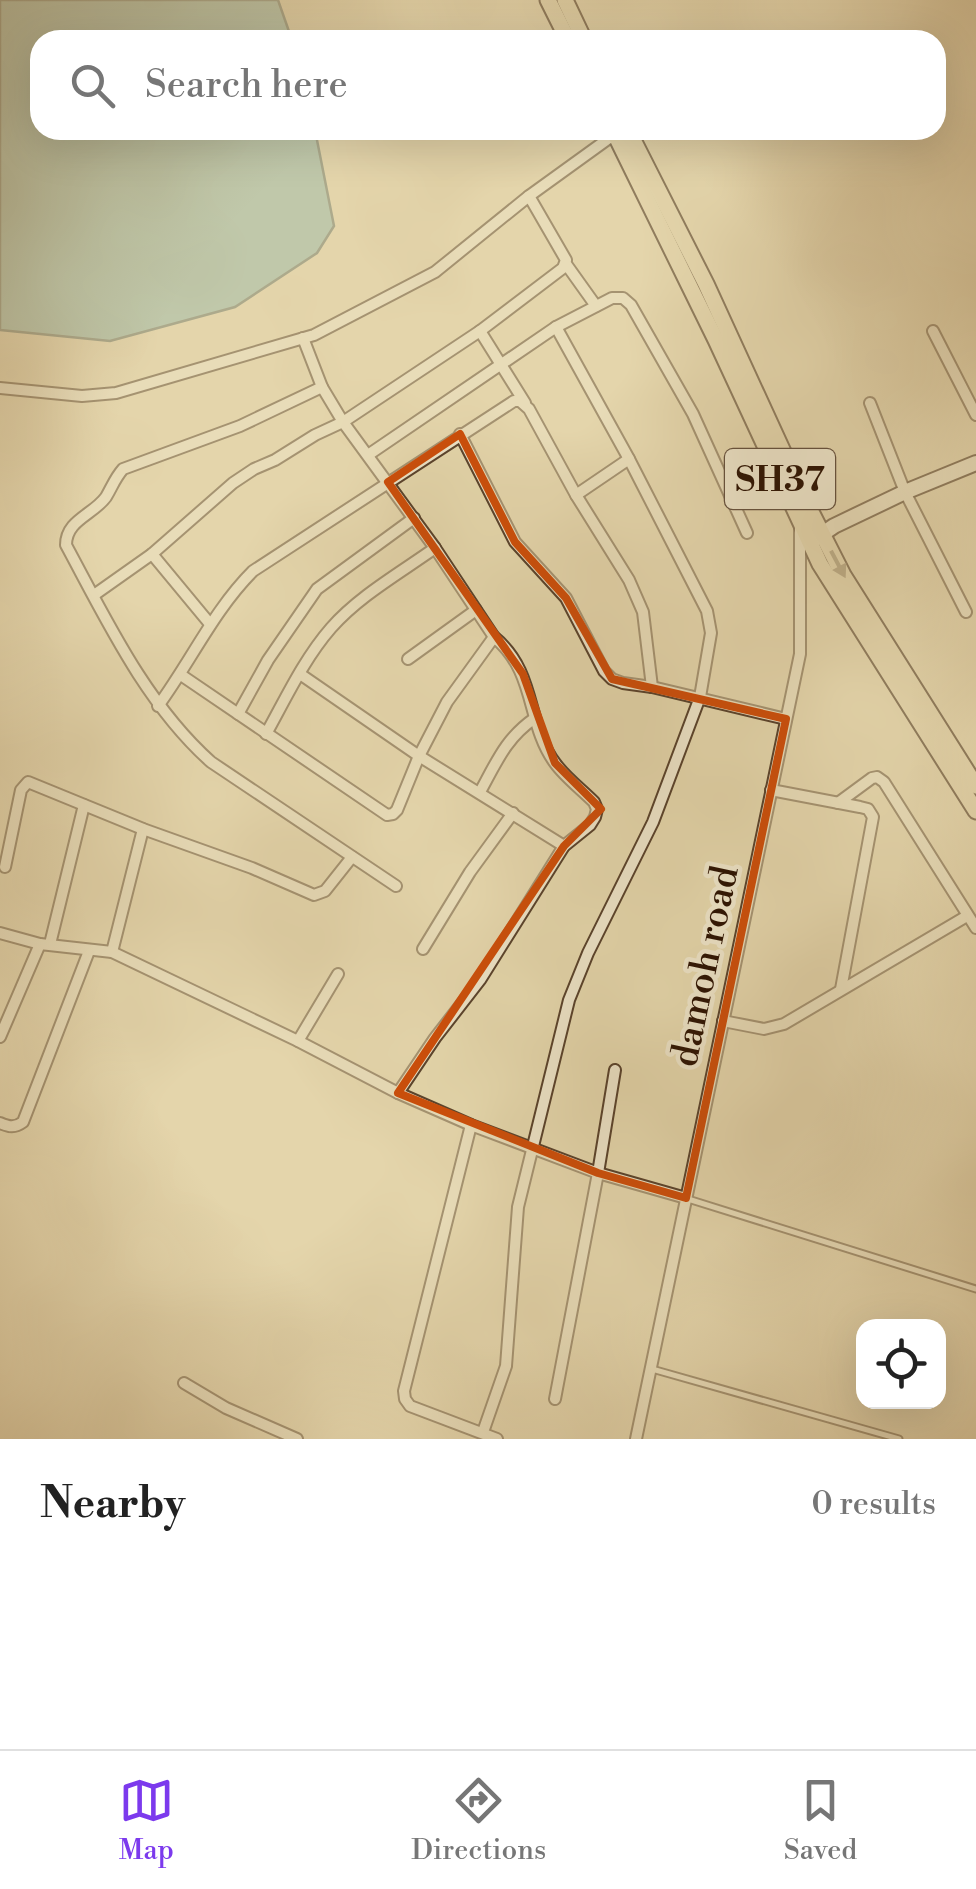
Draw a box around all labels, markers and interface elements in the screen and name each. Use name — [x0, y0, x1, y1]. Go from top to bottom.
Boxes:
search box — [30, 30, 946, 140]
icon: search — [65, 58, 120, 113]
text: Search here — [145, 62, 348, 109]
road number: SH37 — [725, 449, 835, 509]
one-way arrow — [829, 550, 846, 579]
street label: damoh road — [661, 861, 750, 1071]
map controls — [856, 1319, 946, 1409]
button: locate — [856, 1319, 946, 1409]
text: Nearby — [40, 1478, 185, 1531]
text: 0 results — [811, 1484, 936, 1524]
tab: Map — [119, 1773, 174, 1868]
tab: Directions — [411, 1773, 546, 1868]
tab: Saved — [784, 1773, 857, 1868]

